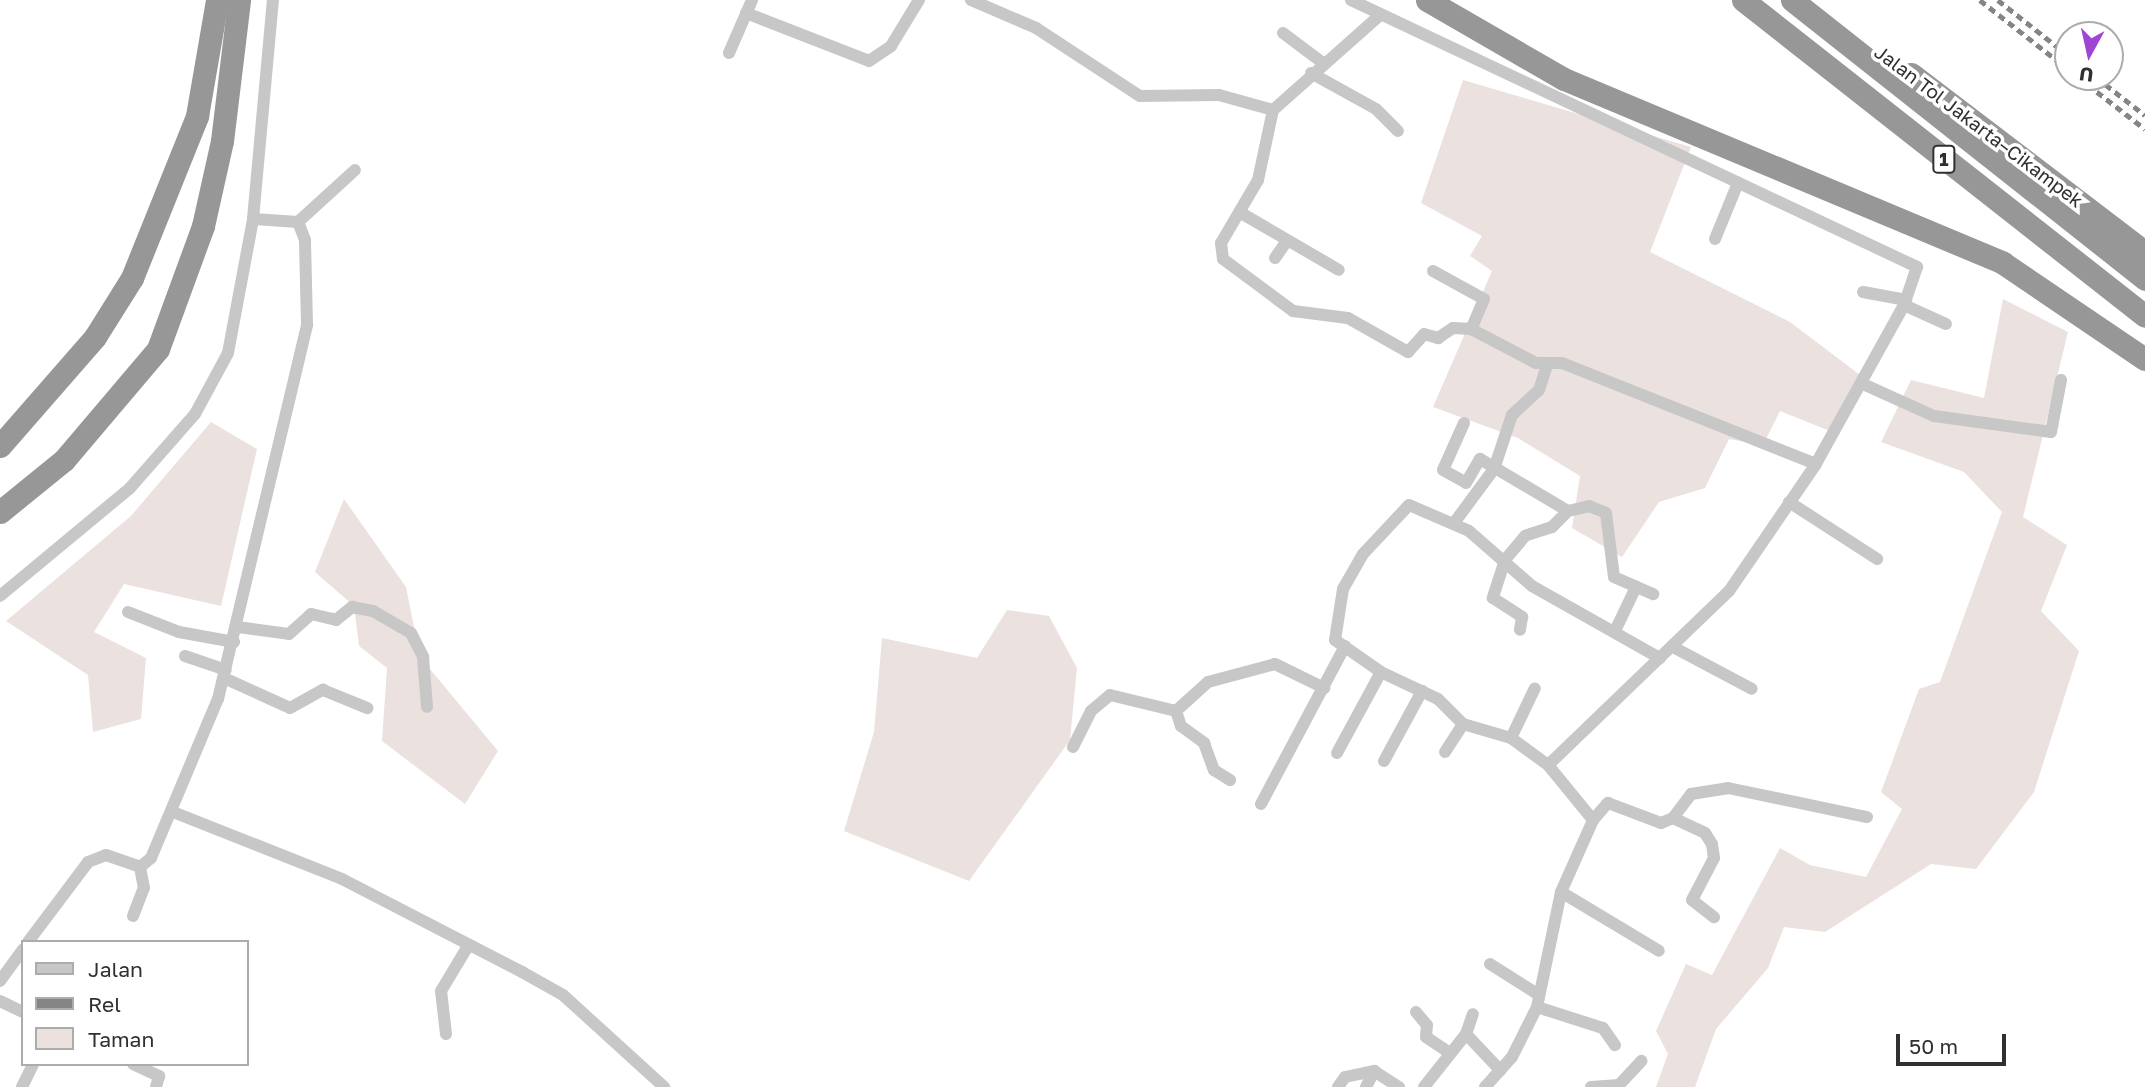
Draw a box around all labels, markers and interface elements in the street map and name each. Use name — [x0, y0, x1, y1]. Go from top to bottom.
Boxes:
north arrow — [2054, 21, 2124, 91]
street label: Jalan Tol Jakarta–Cikampek — [1870, 40, 2088, 212]
text: U — [2078, 63, 2095, 88]
road number: 1 — [1932, 144, 1956, 174]
legend — [21, 940, 248, 1066]
text: Jalan — [88, 956, 143, 982]
text: Rel — [88, 991, 121, 1017]
scale bar — [1900, 1020, 2010, 1064]
text: Taman — [88, 1026, 154, 1052]
text: 50 m — [1909, 1033, 1958, 1059]

